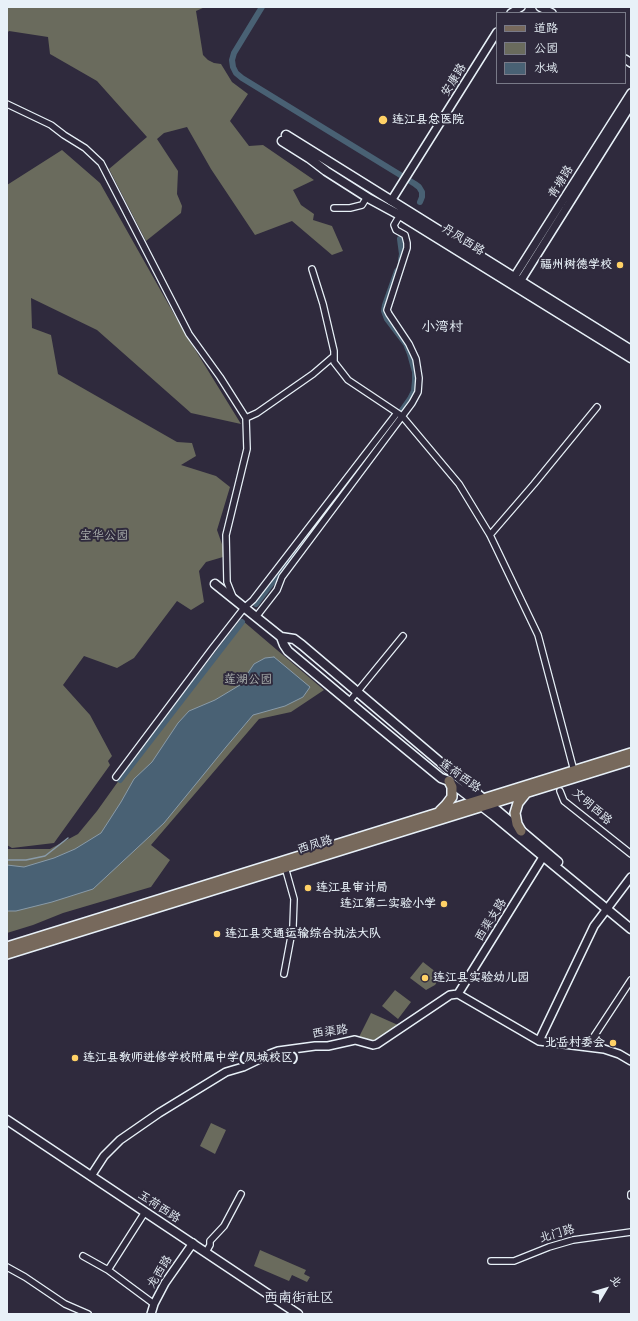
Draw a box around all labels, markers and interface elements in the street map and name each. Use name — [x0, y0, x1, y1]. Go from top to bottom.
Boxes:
legend — [496, 12, 626, 84]
text: 道路 — [534, 20, 558, 36]
text: 公园 — [534, 40, 558, 56]
text: 水域 — [534, 60, 558, 76]
street label: 安康路 — [438, 61, 470, 99]
place label: 连江县总医院 — [392, 113, 464, 127]
marker: 连江县总医院 — [377, 114, 389, 126]
street label: 青塘路 — [545, 163, 577, 201]
street label: 丹凤西路 — [439, 221, 487, 259]
place label: 福州树德学校 — [540, 258, 612, 272]
marker: 福州树德学校 — [615, 260, 625, 270]
district label: 小湾村 — [421, 319, 463, 335]
park label: 宝华公园 — [80, 529, 128, 543]
park label: 莲湖公园 — [224, 673, 272, 687]
street label: 莲荷西路 — [436, 756, 484, 796]
street label: 文明西路 — [569, 786, 615, 828]
street label: 西凤路 — [296, 833, 334, 857]
place label: 连江县审计局 — [316, 881, 388, 895]
marker: 连江县审计局 — [303, 883, 313, 893]
street label: 西渠支路 — [472, 896, 510, 944]
place label: 连江第二实验小学 — [340, 897, 436, 911]
marker: 连江第二实验小学 — [439, 899, 449, 909]
place label: 连江县交通运输综合执法大队 — [225, 927, 381, 941]
marker: 连江县交通运输综合执法大队 — [212, 929, 222, 939]
place label: 连江县实验幼儿园 — [433, 971, 529, 985]
marker: 连江县实验幼儿园 — [420, 973, 430, 983]
street label: 西渠路 — [311, 1022, 349, 1042]
place label: 北岳村委会 — [545, 1036, 605, 1050]
marker: 北岳村委会 — [608, 1038, 618, 1048]
place label: 连江县教师进修学校附属中学(凤城校区) — [83, 1051, 298, 1065]
marker: 连江县教师进修学校附属中学(凤城校区) — [70, 1053, 80, 1063]
street label: 玉荷西路 — [135, 1188, 183, 1226]
street label: 北门路 — [538, 1222, 576, 1246]
street label: 龙西路 — [144, 1253, 176, 1291]
north arrow — [586, 1269, 626, 1309]
text: 北 — [607, 1272, 625, 1290]
district label: 西南街社区 — [264, 1290, 334, 1306]

